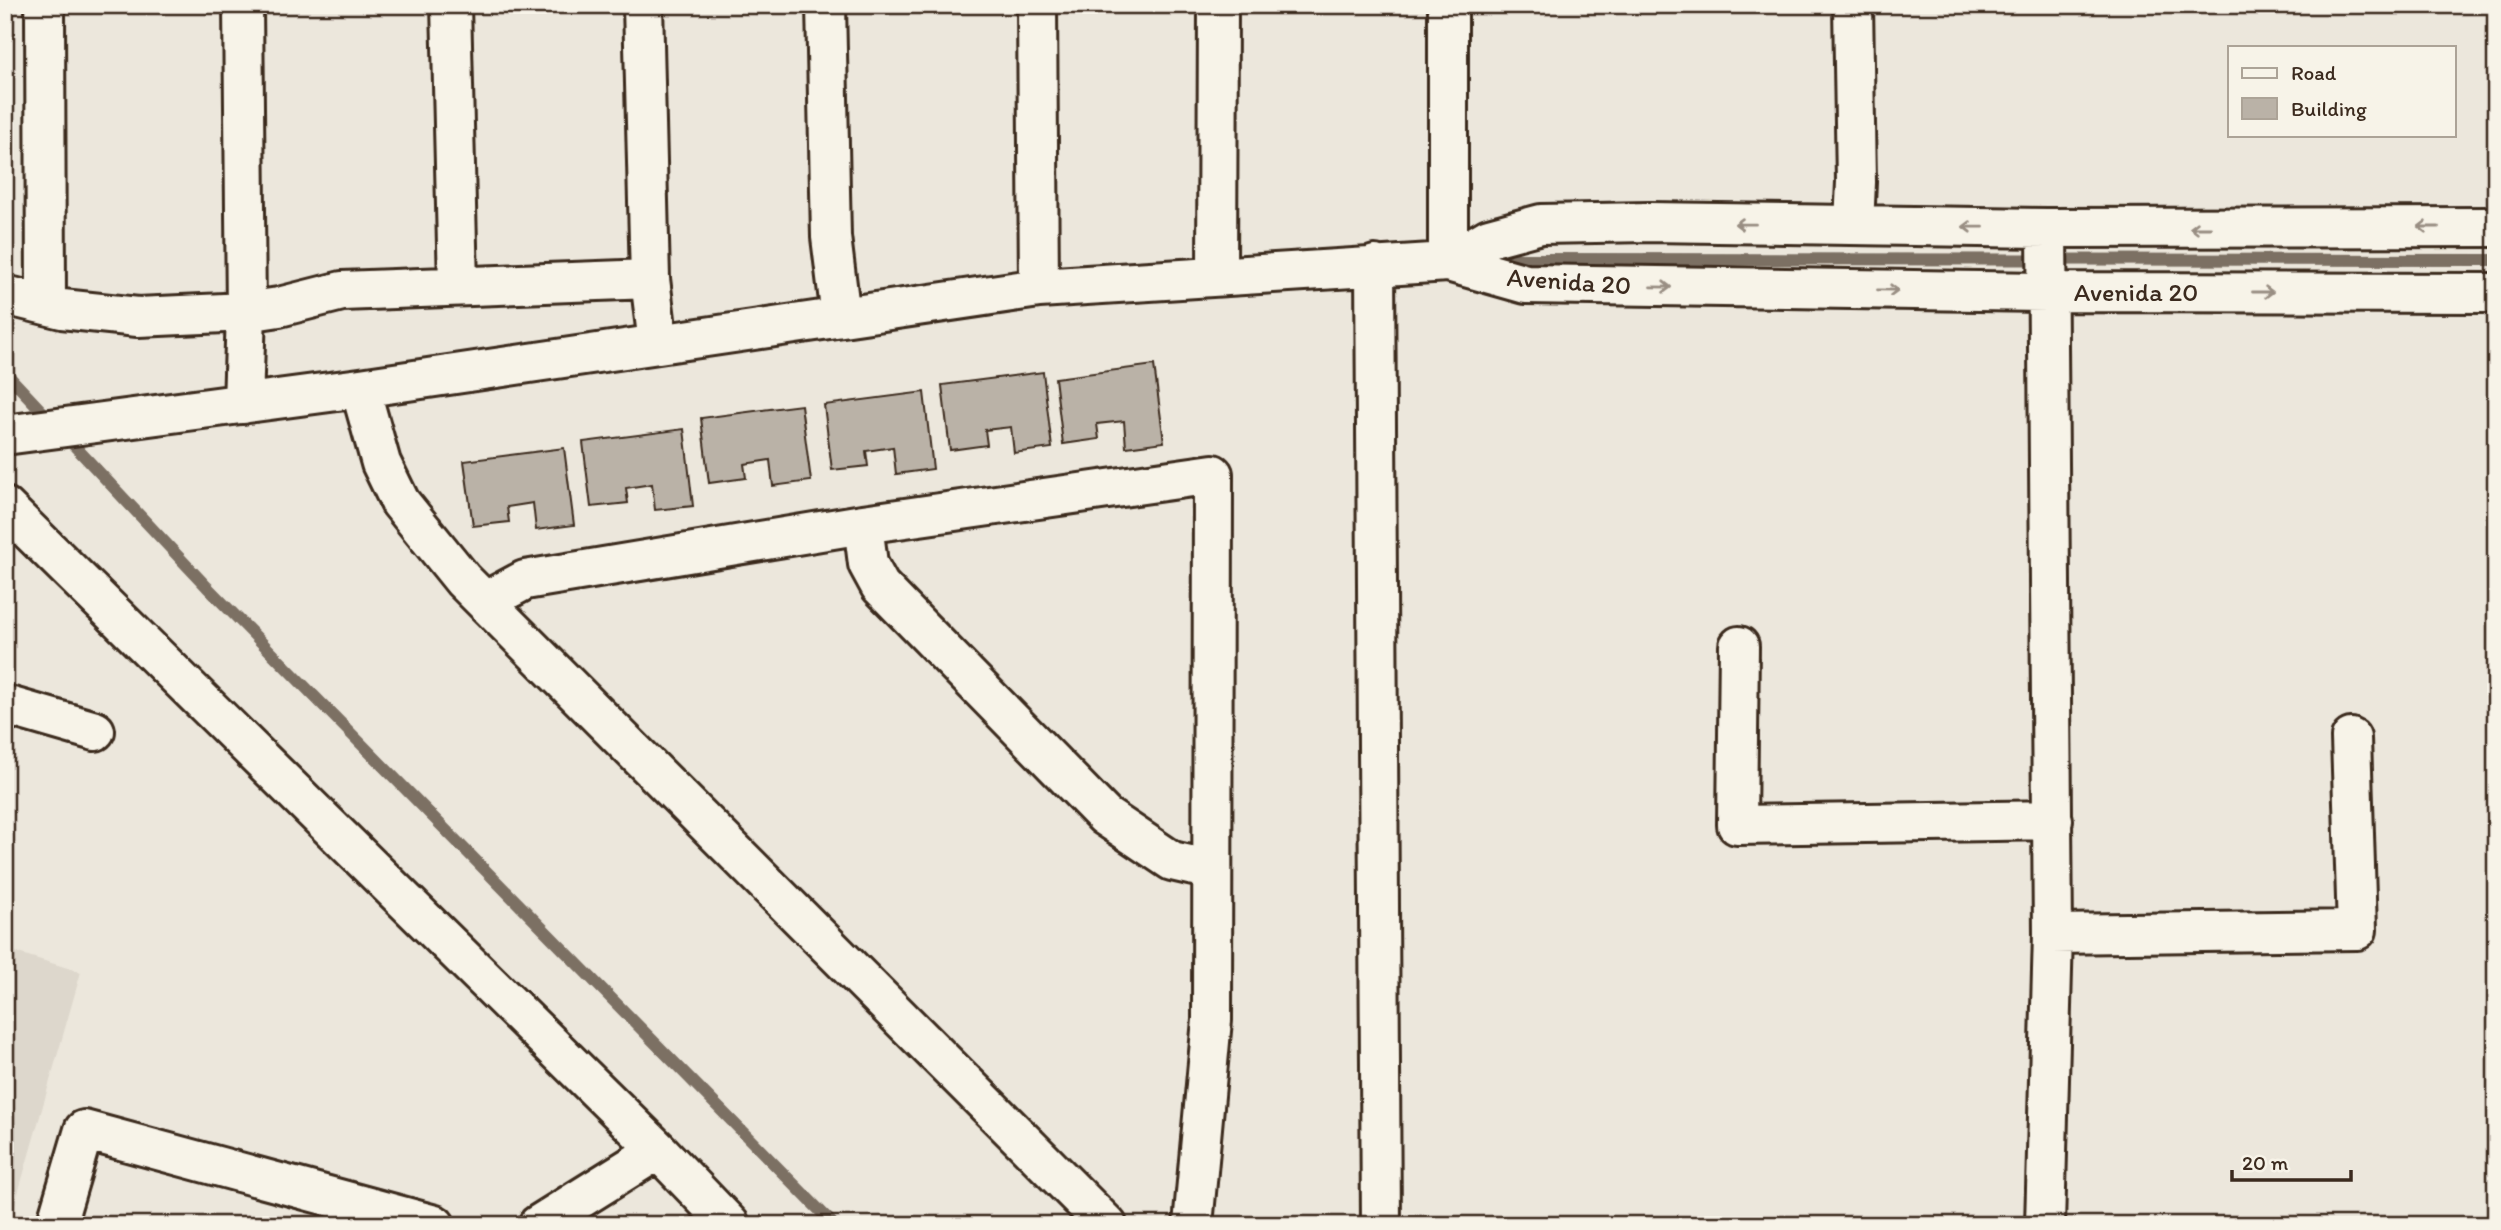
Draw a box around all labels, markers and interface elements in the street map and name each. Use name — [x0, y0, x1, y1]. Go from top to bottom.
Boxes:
legend — [2228, 46, 2456, 136]
text: Road — [2291, 60, 2337, 85]
text: Building — [2291, 96, 2367, 121]
one-way arrow — [1734, 217, 1757, 231]
one-way arrow — [1961, 220, 1984, 234]
one-way arrow — [2416, 220, 2439, 234]
one-way arrow — [2189, 221, 2212, 235]
street label: Avenida 20 — [1506, 261, 1632, 301]
street label: Avenida 20 — [2074, 276, 2198, 308]
one-way arrow — [1649, 280, 1672, 293]
one-way arrow — [1876, 283, 1899, 297]
one-way arrow — [2251, 285, 2274, 299]
scale bar — [2232, 1139, 2350, 1183]
text: 20 m — [2242, 1150, 2289, 1175]

